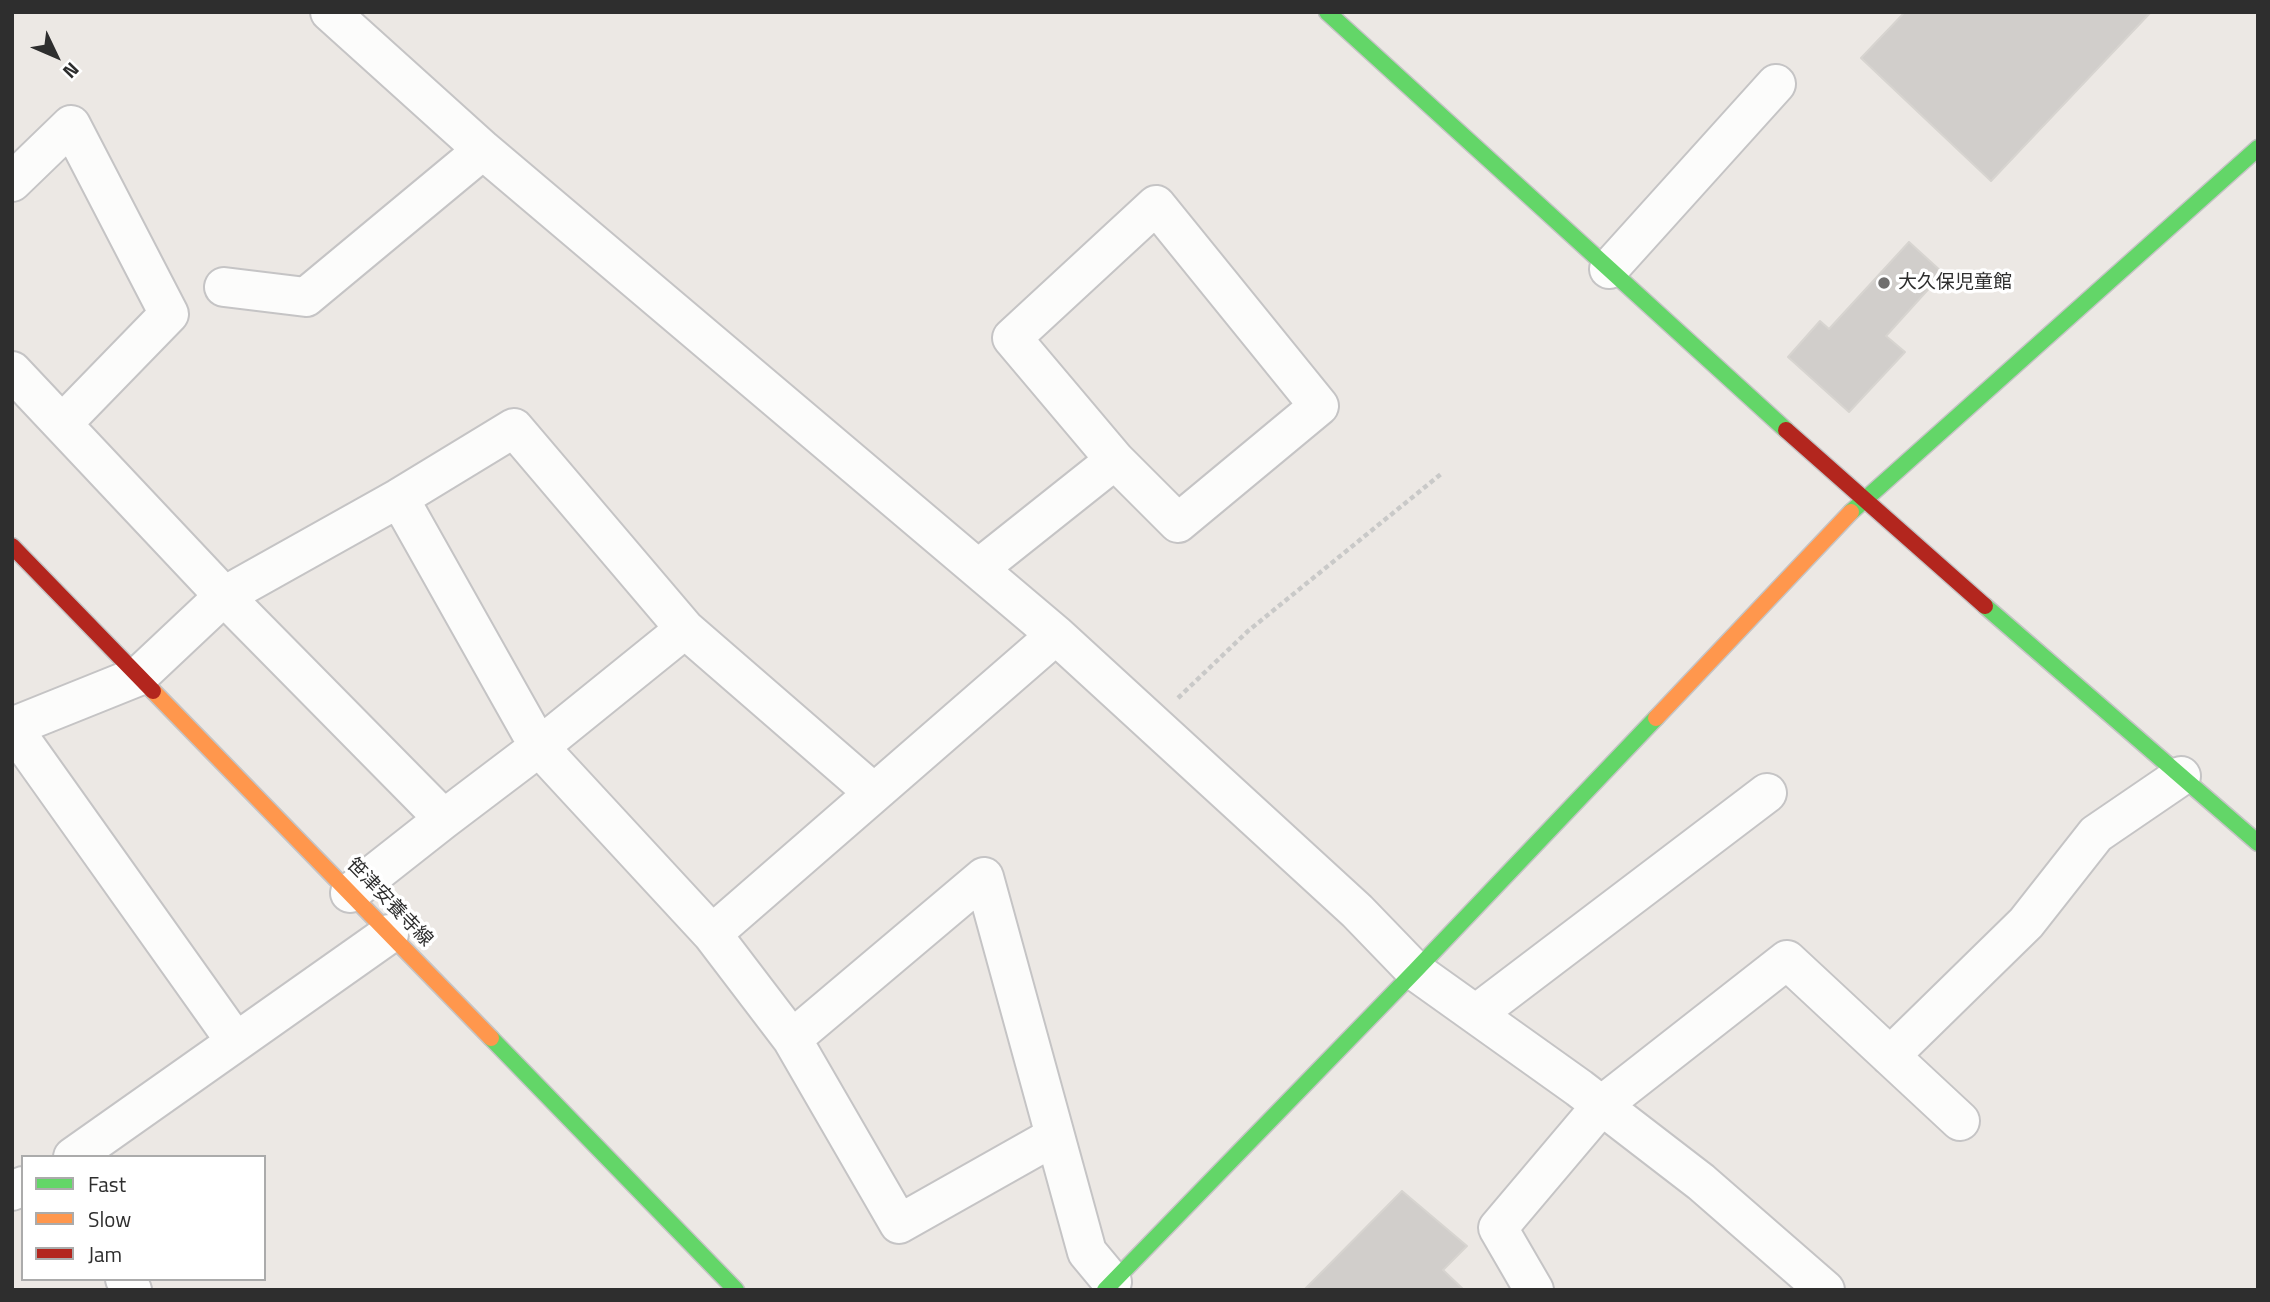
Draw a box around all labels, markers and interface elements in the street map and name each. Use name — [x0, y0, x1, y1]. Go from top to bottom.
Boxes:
north arrow — [21, 21, 91, 91]
text: N — [56, 56, 86, 86]
place label: 大久保児童館 — [1898, 272, 2012, 294]
marker: 大久保児童館 — [1876, 275, 1892, 291]
street label: 笹津安養寺線 — [341, 854, 437, 952]
legend — [21, 1155, 266, 1281]
text: Fast — [88, 1168, 126, 1200]
text: Slow — [88, 1203, 131, 1235]
text: Jam — [88, 1238, 122, 1270]

